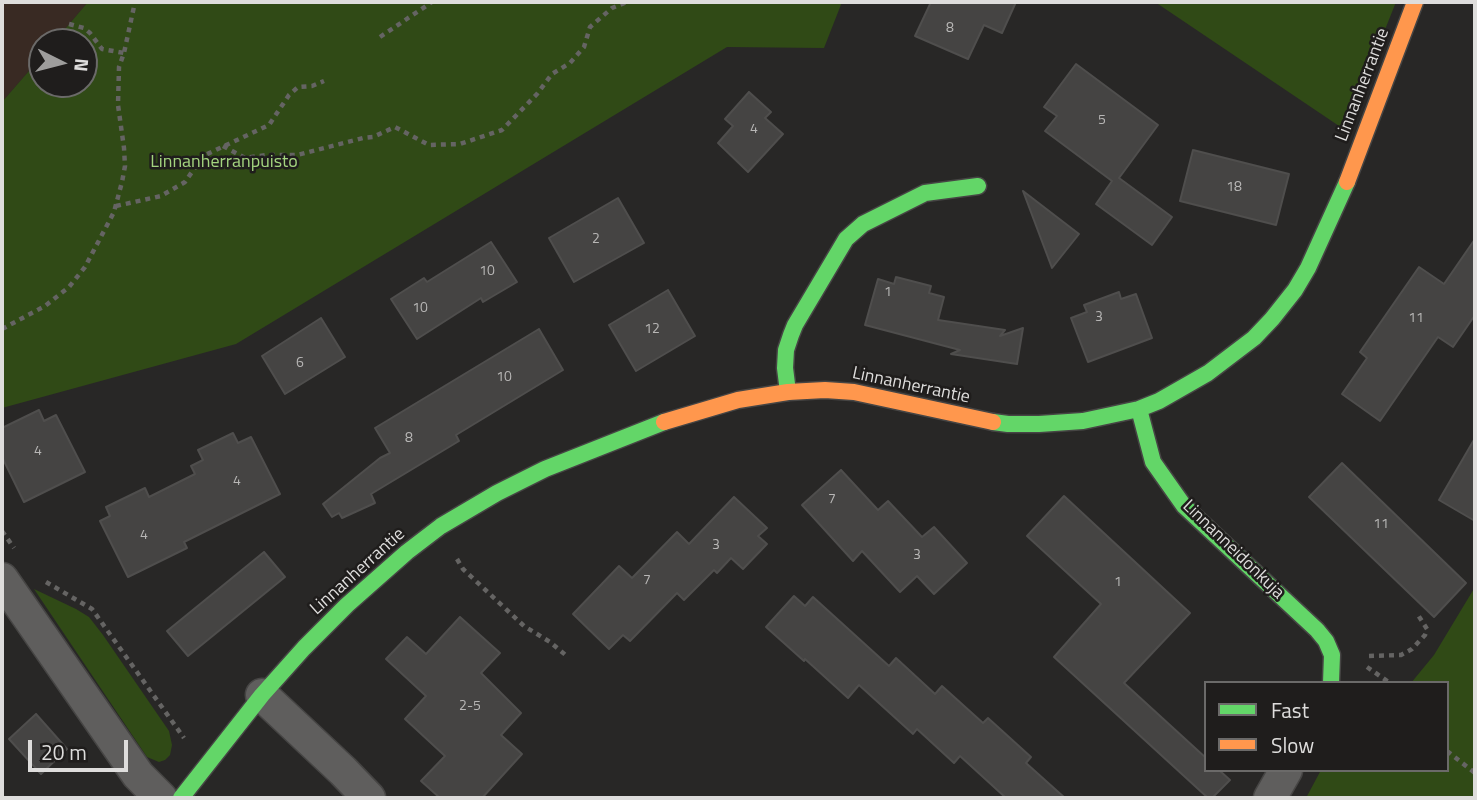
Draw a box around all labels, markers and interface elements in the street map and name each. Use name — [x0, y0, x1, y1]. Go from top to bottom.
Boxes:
house number: 8 — [946, 21, 954, 37]
street label: Linnanherrantie — [1331, 25, 1395, 145]
north arrow — [28, 28, 98, 98]
text: N — [67, 57, 98, 73]
house number: 5 — [1098, 113, 1106, 129]
house number: 4 — [750, 122, 758, 138]
park label: Linnanherranpuisto — [150, 152, 298, 174]
house number: 18 — [1226, 180, 1242, 196]
house number: 2 — [592, 232, 600, 248]
house number: 10 — [479, 264, 495, 280]
house number: 1 — [884, 285, 892, 301]
house number: 10 — [412, 301, 428, 317]
house number: 3 — [1095, 310, 1103, 326]
house number: 11 — [1408, 311, 1424, 327]
house number: 12 — [644, 322, 660, 338]
house number: 6 — [296, 356, 304, 372]
street label: Linnanherrantie — [850, 363, 972, 409]
house number: 10 — [496, 370, 512, 386]
house number: 8 — [405, 431, 413, 447]
house number: 4 — [34, 444, 42, 460]
house number: 4 — [233, 474, 241, 490]
house number: 7 — [828, 492, 836, 508]
street label: Linnanneidonkuja — [1178, 496, 1288, 604]
house number: 11 — [1373, 517, 1389, 533]
street label: Linnanherrantie — [306, 524, 410, 620]
house number: 4 — [140, 528, 148, 544]
house number: 3 — [712, 538, 720, 554]
house number: 3 — [913, 548, 921, 564]
house number: 7 — [643, 573, 651, 589]
house number: 1 — [1114, 575, 1122, 591]
legend — [1204, 681, 1449, 772]
text: Fast — [1271, 694, 1309, 726]
house number: 2-5 — [459, 699, 481, 715]
scale bar — [32, 726, 131, 770]
text: Slow — [1271, 729, 1314, 761]
text: 20 m — [41, 736, 87, 768]

